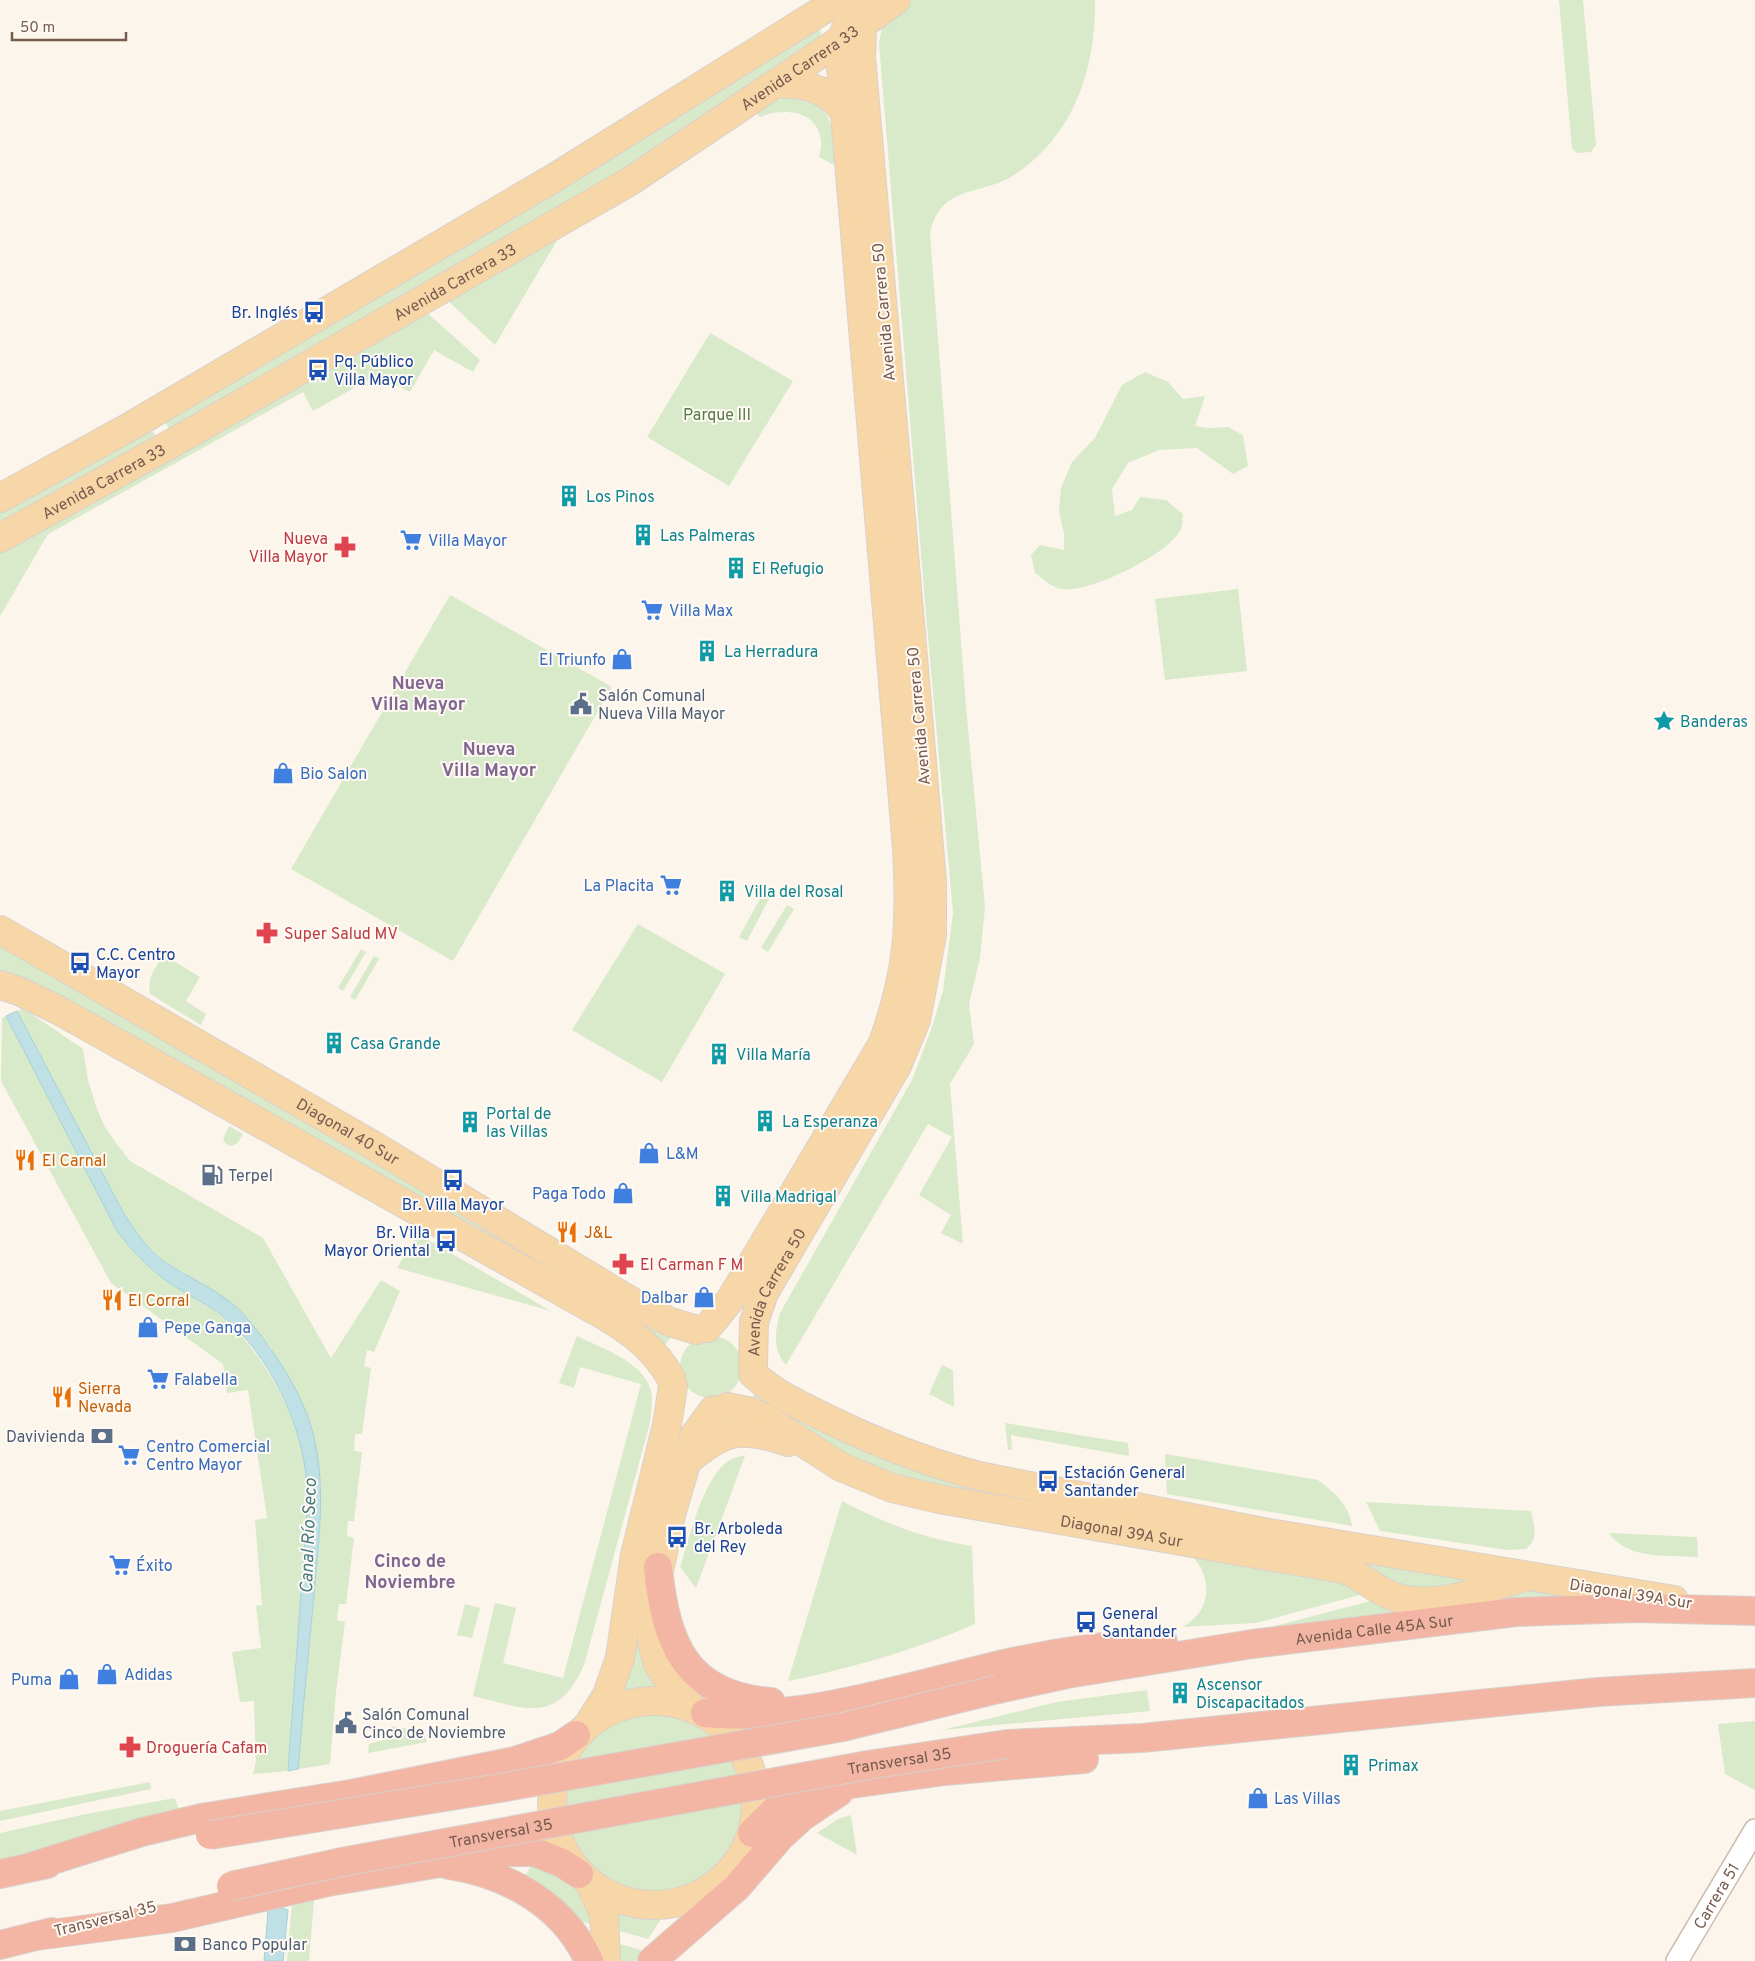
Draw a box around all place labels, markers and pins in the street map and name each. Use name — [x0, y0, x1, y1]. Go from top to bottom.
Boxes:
bus stop icon: Br. Inglés — [301, 299, 327, 325]
place label: Br. Inglés — [231, 304, 298, 324]
place label: Pq. Público Villa Mayor — [334, 353, 414, 391]
bus stop icon: Pq. Público Villa Mayor — [305, 357, 331, 383]
building icon: Los Pinos — [556, 483, 582, 509]
place label: Los Pinos — [586, 488, 655, 508]
building icon: Las Palmeras — [630, 522, 656, 548]
supermarket icon: Villa Mayor — [398, 527, 424, 553]
place label: Las Palmeras — [660, 527, 755, 547]
place label: Nueva Villa Mayor — [249, 530, 328, 568]
place label: Villa Mayor — [428, 532, 507, 552]
pharmacy icon: Nueva Villa Mayor — [332, 534, 358, 560]
building icon: El Refugio — [723, 555, 749, 581]
place label: El Refugio — [752, 560, 824, 580]
supermarket icon: Villa Max — [639, 597, 665, 623]
place label: Villa Max — [669, 602, 733, 622]
building icon: La Herradura — [694, 638, 720, 664]
place label: La Herradura — [724, 643, 818, 663]
shop icon: El Triunfo — [609, 646, 635, 672]
place label: El Triunfo — [539, 651, 606, 671]
place label: Salón Comunal Nueva Villa Mayor — [598, 687, 725, 725]
public building icon: Salón Comunal Nueva Villa Mayor — [568, 691, 594, 717]
place icon: Banderas — [1651, 708, 1677, 734]
place label: Banderas — [1680, 713, 1748, 733]
shop icon: Bio Salon — [270, 760, 296, 786]
place label: Bio Salon — [300, 765, 367, 785]
supermarket icon: La Placita — [658, 872, 684, 898]
place label: La Placita — [584, 877, 654, 897]
building icon: Villa del Rosal — [714, 878, 740, 904]
place label: Villa del Rosal — [744, 883, 844, 903]
pharmacy icon: Super Salud MV — [254, 920, 280, 946]
place label: Super Salud MV — [284, 925, 398, 945]
place label: C.C. Centro Mayor — [96, 946, 175, 984]
bus stop icon: C.C. Centro Mayor — [67, 950, 93, 976]
building icon: Casa Grande — [321, 1030, 347, 1056]
place label: Casa Grande — [350, 1035, 441, 1055]
building icon: Villa María — [706, 1041, 732, 1067]
place label: Villa María — [736, 1046, 811, 1066]
place label: Portal de las Villas — [486, 1105, 551, 1143]
building icon: La Esperanza — [752, 1108, 778, 1134]
building icon: Portal de las Villas — [457, 1109, 483, 1135]
place label: La Esperanza — [782, 1113, 878, 1133]
shop icon: L&M — [636, 1140, 662, 1166]
place label: L&M — [666, 1145, 699, 1165]
restaurant icon: El Carnal — [12, 1147, 38, 1173]
place label: El Carnal — [42, 1152, 106, 1172]
fuel station icon: Terpel — [199, 1162, 225, 1188]
place label: Terpel — [228, 1167, 273, 1187]
bus stop icon: Br. Villa Mayor — [440, 1167, 466, 1193]
shop icon: Paga Todo — [610, 1180, 636, 1206]
building icon: Villa Madrigal — [710, 1183, 736, 1209]
place label: Paga Todo — [532, 1185, 606, 1205]
place label: Villa Madrigal — [740, 1188, 837, 1208]
place label: Br. Villa Mayor — [402, 1196, 504, 1216]
restaurant icon: J&L — [554, 1219, 580, 1245]
place label: Br. Villa Mayor Oriental — [324, 1224, 430, 1262]
place label: J&L — [584, 1224, 613, 1244]
bus stop icon: Br. Villa Mayor Oriental — [433, 1228, 459, 1254]
pharmacy icon: El Carman F M — [610, 1251, 636, 1277]
place label: El Carman F M — [640, 1256, 743, 1276]
shop icon: Dalbar — [691, 1284, 717, 1310]
restaurant icon: El Corral — [99, 1287, 125, 1313]
place label: Dalbar — [641, 1289, 688, 1309]
place label: El Corral — [128, 1292, 189, 1312]
shop icon: Pepe Ganga — [135, 1314, 161, 1340]
place label: Pepe Ganga — [164, 1319, 251, 1339]
supermarket icon: Falabella — [145, 1366, 171, 1392]
place label: Falabella — [174, 1371, 237, 1391]
place label: Sierra Nevada — [78, 1380, 132, 1418]
restaurant icon: Sierra Nevada — [49, 1384, 75, 1410]
bank icon: Davivienda — [89, 1423, 115, 1449]
place label: Davivienda — [6, 1428, 85, 1448]
place label: Centro Comercial Centro Mayor — [146, 1438, 270, 1476]
supermarket icon: Centro Comercial Centro Mayor — [116, 1442, 142, 1468]
place label: Estación General Santander — [1064, 1464, 1185, 1502]
bus stop icon: Estación General Santander — [1035, 1468, 1061, 1494]
place label: Br. Arboleda del Rey — [694, 1520, 783, 1558]
bus stop icon: Br. Arboleda del Rey — [664, 1524, 690, 1550]
supermarket icon: Éxito — [107, 1552, 133, 1578]
place label: Éxito — [136, 1555, 173, 1577]
place label: General Santander — [1102, 1605, 1177, 1643]
bus stop icon: General Santander — [1073, 1609, 1099, 1635]
shop icon: Adidas — [94, 1661, 120, 1687]
shop icon: Puma — [56, 1666, 82, 1692]
place label: Adidas — [124, 1666, 173, 1686]
place label: Puma — [11, 1671, 52, 1691]
place label: Ascensor Discapacitados — [1196, 1676, 1305, 1714]
building icon: Ascensor Discapacitados — [1167, 1680, 1193, 1706]
place label: Salón Comunal Cinco de Noviembre — [362, 1706, 506, 1744]
public building icon: Salón Comunal Cinco de Noviembre — [333, 1710, 359, 1736]
pharmacy icon: Droguería Cafam — [117, 1734, 143, 1760]
place label: Droguería Cafam — [146, 1739, 267, 1759]
building icon: Primax — [1338, 1752, 1364, 1778]
place label: Primax — [1368, 1757, 1419, 1777]
shop icon: Las Villas — [1245, 1785, 1271, 1811]
place label: Las Villas — [1274, 1790, 1341, 1810]
bank icon: Banco Popular — [172, 1931, 198, 1957]
place label: Banco Popular — [202, 1936, 307, 1956]

